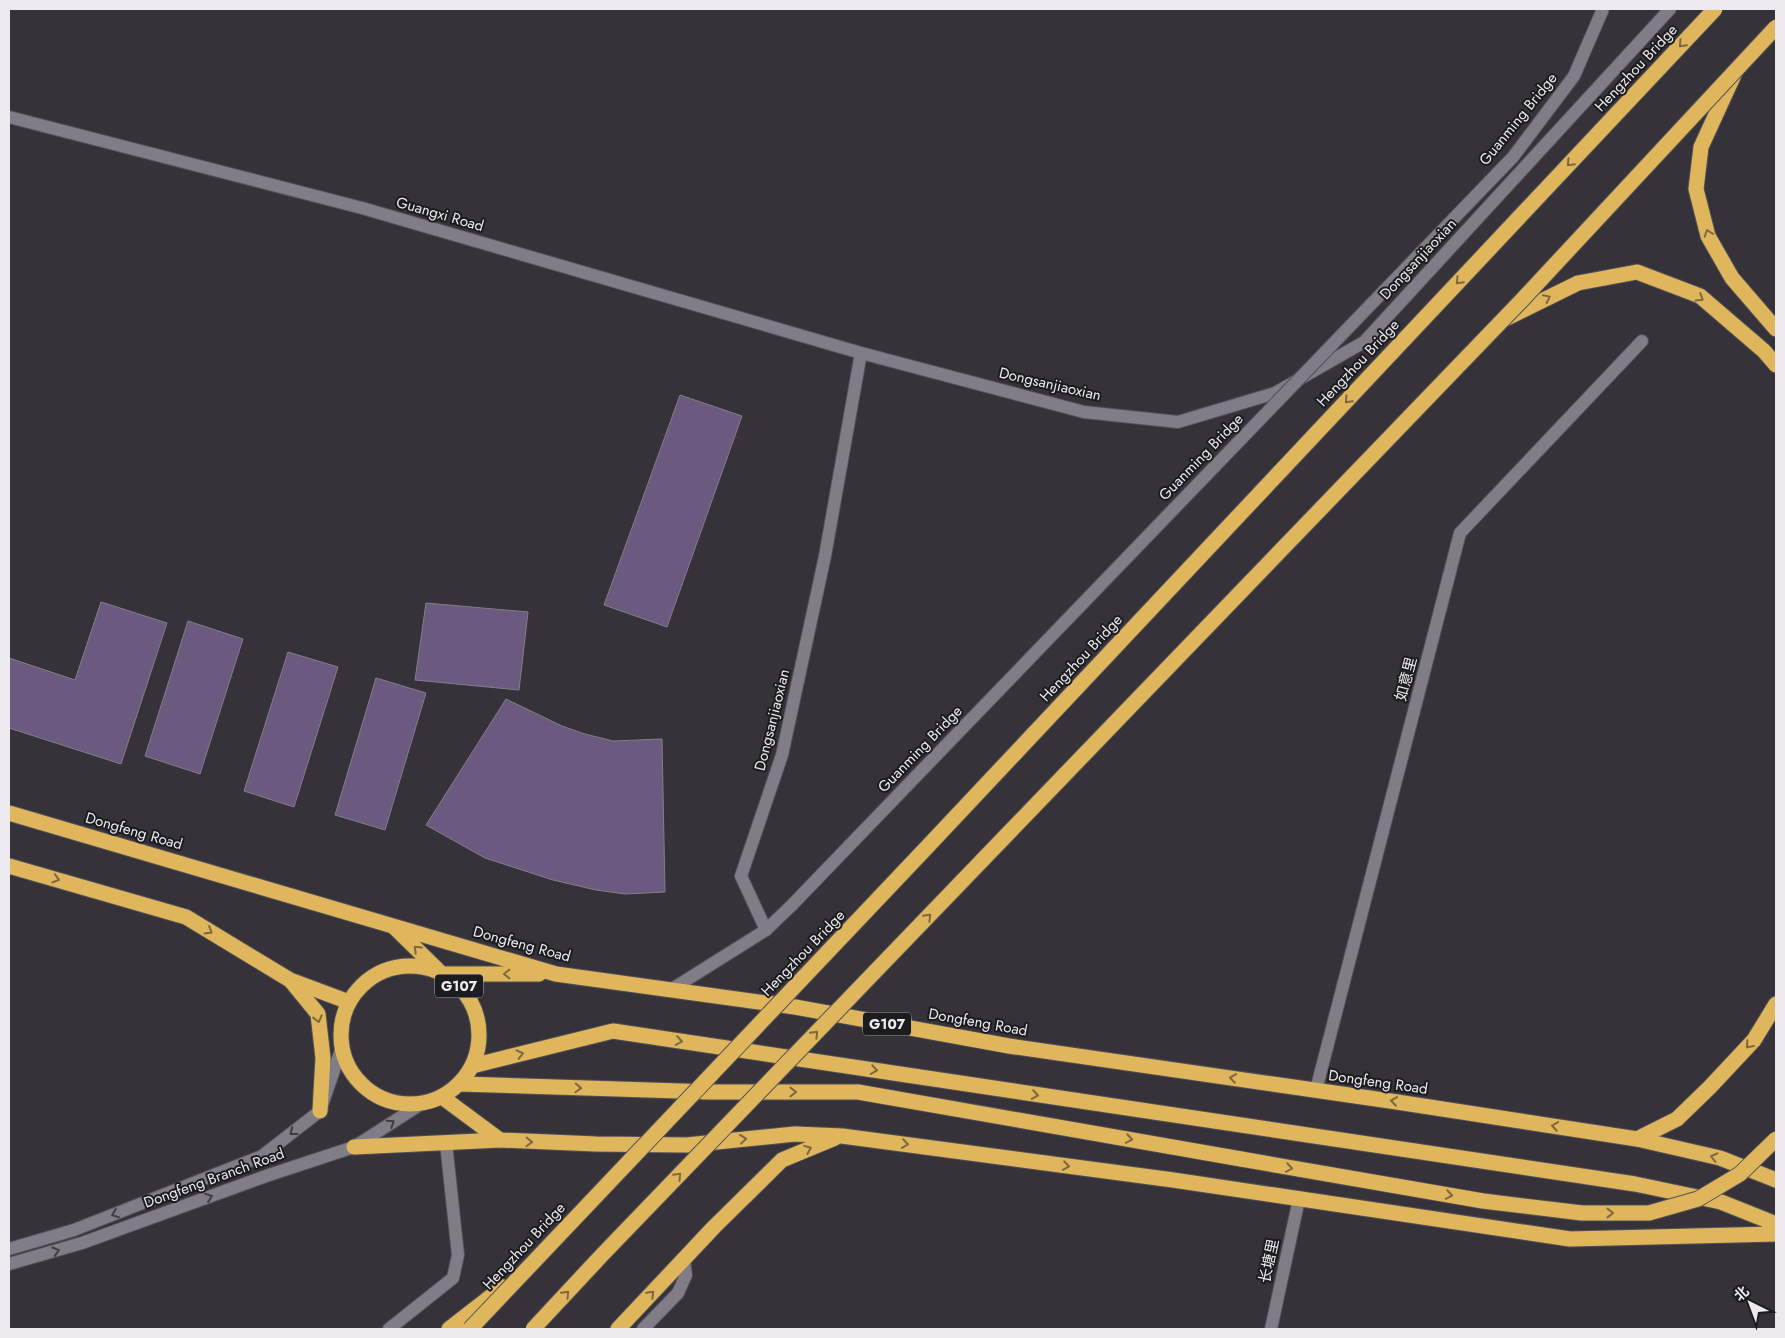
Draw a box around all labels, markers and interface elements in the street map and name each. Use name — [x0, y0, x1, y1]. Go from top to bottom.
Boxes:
street label: Hengzhou Bridge — [1590, 19, 1683, 117]
one-way arrow — [1679, 39, 1688, 48]
street label: Guanming Bridge — [1474, 68, 1562, 170]
one-way arrow — [1567, 157, 1576, 166]
street label: Guangxi Road — [394, 191, 486, 237]
street label: Dongsanjiaoxian — [1374, 213, 1462, 305]
one-way arrow — [1704, 229, 1714, 238]
one-way arrow — [1456, 276, 1465, 285]
one-way arrow — [1694, 292, 1703, 302]
one-way arrow — [1542, 294, 1551, 304]
street label: Hengzhou Bridge — [1312, 314, 1405, 412]
street label: Dongsanjiaoxian — [997, 362, 1103, 406]
one-way arrow — [1345, 394, 1354, 403]
street label: Guanming Bridge — [1154, 408, 1248, 505]
street label: Hengzhou Bridge — [1035, 609, 1128, 707]
street label: 如意里 — [1390, 654, 1422, 704]
street label: Dongsanjiaoxian — [749, 667, 795, 773]
street label: Guanming Bridge — [873, 700, 967, 797]
street label: Dongfeng Road — [83, 807, 185, 855]
one-way arrow — [51, 874, 59, 884]
street label: Hengzhou Bridge — [756, 905, 850, 1001]
one-way arrow — [922, 914, 931, 923]
street label: Dongfeng Road — [471, 920, 573, 968]
one-way arrow — [203, 924, 212, 934]
one-way arrow — [414, 946, 423, 955]
one-way arrow — [503, 969, 510, 979]
road number: G107 — [435, 974, 483, 998]
street label: Dongfeng Road — [927, 1002, 1029, 1042]
road number: G107 — [863, 1012, 911, 1036]
one-way arrow — [312, 1014, 323, 1023]
one-way arrow — [809, 1031, 818, 1040]
one-way arrow — [675, 1036, 683, 1046]
one-way arrow — [1746, 1039, 1755, 1048]
one-way arrow — [515, 1049, 524, 1060]
street label: Dongfeng Road — [1327, 1064, 1429, 1100]
one-way arrow — [870, 1065, 879, 1075]
one-way arrow — [1229, 1074, 1238, 1084]
one-way arrow — [575, 1082, 583, 1093]
one-way arrow — [790, 1087, 798, 1097]
one-way arrow — [1031, 1089, 1039, 1099]
one-way arrow — [1390, 1097, 1399, 1107]
one-way arrow — [386, 1120, 395, 1130]
one-way arrow — [1551, 1121, 1559, 1132]
one-way arrow — [289, 1126, 299, 1135]
one-way arrow — [740, 1134, 748, 1145]
one-way arrow — [1124, 1134, 1133, 1144]
one-way arrow — [525, 1136, 533, 1147]
one-way arrow — [901, 1138, 909, 1149]
street label: Dongfeng Branch Road — [141, 1142, 287, 1214]
one-way arrow — [803, 1145, 812, 1156]
one-way arrow — [1711, 1152, 1719, 1162]
one-way arrow — [1062, 1160, 1071, 1170]
one-way arrow — [1284, 1162, 1293, 1172]
one-way arrow — [672, 1173, 681, 1182]
one-way arrow — [1444, 1190, 1453, 1200]
one-way arrow — [204, 1193, 213, 1203]
street label: Hengzhou Bridge — [478, 1197, 571, 1295]
one-way arrow — [111, 1208, 120, 1218]
one-way arrow — [1606, 1208, 1614, 1218]
street label: 长塘里 — [1254, 1237, 1284, 1285]
one-way arrow — [51, 1246, 59, 1256]
north arrow — [1725, 1278, 1775, 1328]
text: 北 — [1729, 1281, 1753, 1305]
one-way arrow — [560, 1290, 569, 1299]
one-way arrow — [645, 1291, 654, 1300]

